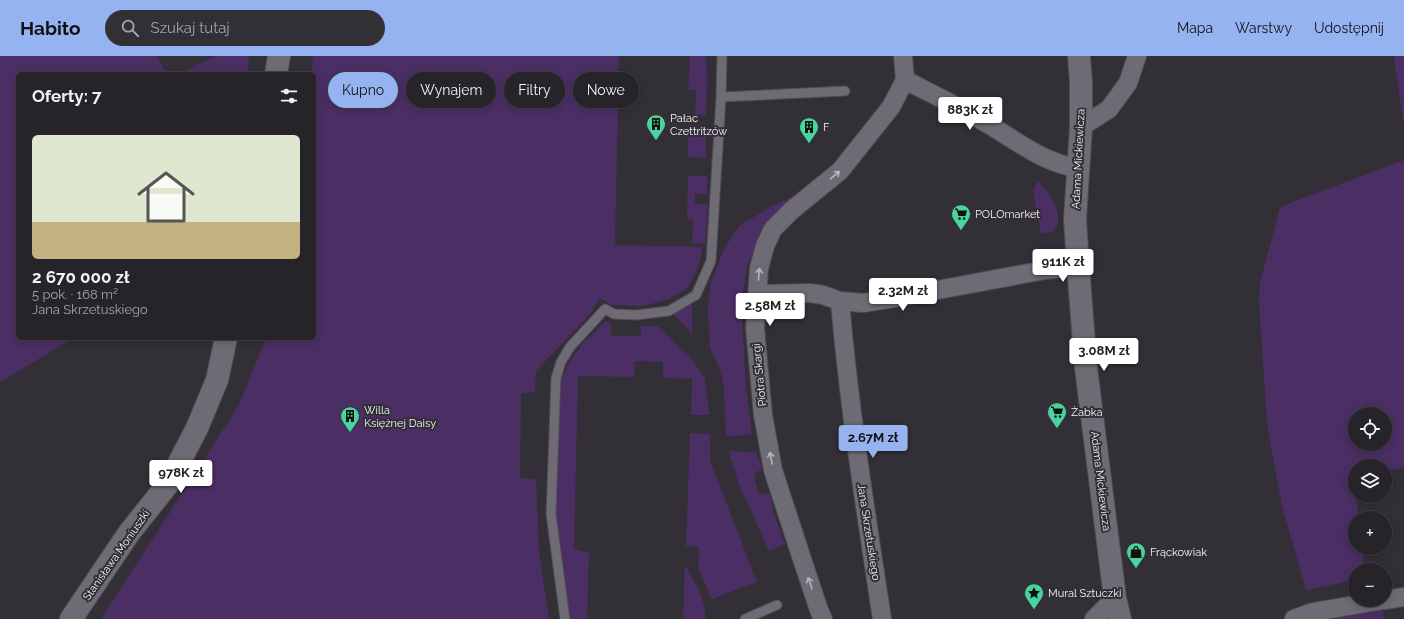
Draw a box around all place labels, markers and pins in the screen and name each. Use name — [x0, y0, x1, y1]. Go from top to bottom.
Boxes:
pin: 883K zł — [933, 97, 1007, 131]
place label: Pałac Czettritzów — [670, 112, 727, 138]
building icon: Pałac Czettritzów — [645, 113, 667, 141]
building icon: F — [798, 116, 820, 144]
place label: F — [823, 121, 830, 134]
supermarket icon: POLOmarket — [950, 203, 972, 231]
place label: POLOmarket — [975, 208, 1040, 221]
pin: 911K zł — [1026, 249, 1100, 283]
pin: 2.32M zł — [862, 278, 944, 312]
pin: 2.58M zł — [729, 293, 811, 327]
pin: 3.08M zł — [1063, 338, 1145, 372]
supermarket icon: Żabka — [1046, 401, 1068, 429]
place label: Willa Księżnej Daisy — [364, 404, 436, 430]
building icon: Willa Księżnej Daisy — [339, 405, 361, 433]
place label: Żabka — [1071, 406, 1103, 419]
pin: 2.67M zł — [832, 425, 914, 459]
pin: 978K zł — [144, 460, 218, 494]
shop icon: Frąckowiak — [1125, 541, 1147, 569]
place label: Frąckowiak — [1150, 546, 1207, 559]
place icon: Mural Sztuczki — [1023, 582, 1045, 610]
place label: Mural Sztuczki — [1048, 587, 1121, 600]

